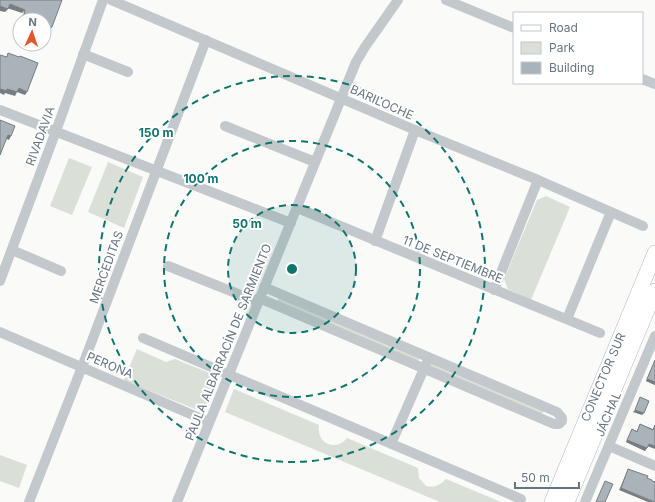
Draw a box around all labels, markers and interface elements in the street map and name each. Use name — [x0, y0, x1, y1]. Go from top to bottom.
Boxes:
north arrow — [12, 12, 52, 52]
legend — [513, 12, 643, 84]
text: N — [28, 15, 37, 29]
text: Road — [549, 20, 578, 35]
text: Park — [549, 40, 575, 55]
text: Building — [549, 60, 594, 75]
street label: BARILOCHE — [348, 81, 416, 123]
street label: RIVADAVIA — [22, 104, 58, 168]
text: 150 m — [139, 125, 173, 140]
text: 100 m — [183, 171, 219, 186]
text: 50 m — [232, 216, 262, 231]
street label: MERCEDITAS — [86, 228, 126, 305]
street label: 11 DE SEPTIEMBRE — [401, 232, 505, 286]
street label: PAULA ALBARRACÍN DE SARMIENTO — [182, 241, 274, 443]
centre of rings — [285, 262, 299, 276]
street label: CONECTOR SUR — [578, 330, 629, 424]
street label: PERONA — [84, 349, 136, 381]
street label: JÁCHAL — [592, 389, 624, 439]
scale bar — [515, 464, 579, 490]
text: 50 m — [521, 470, 550, 485]

